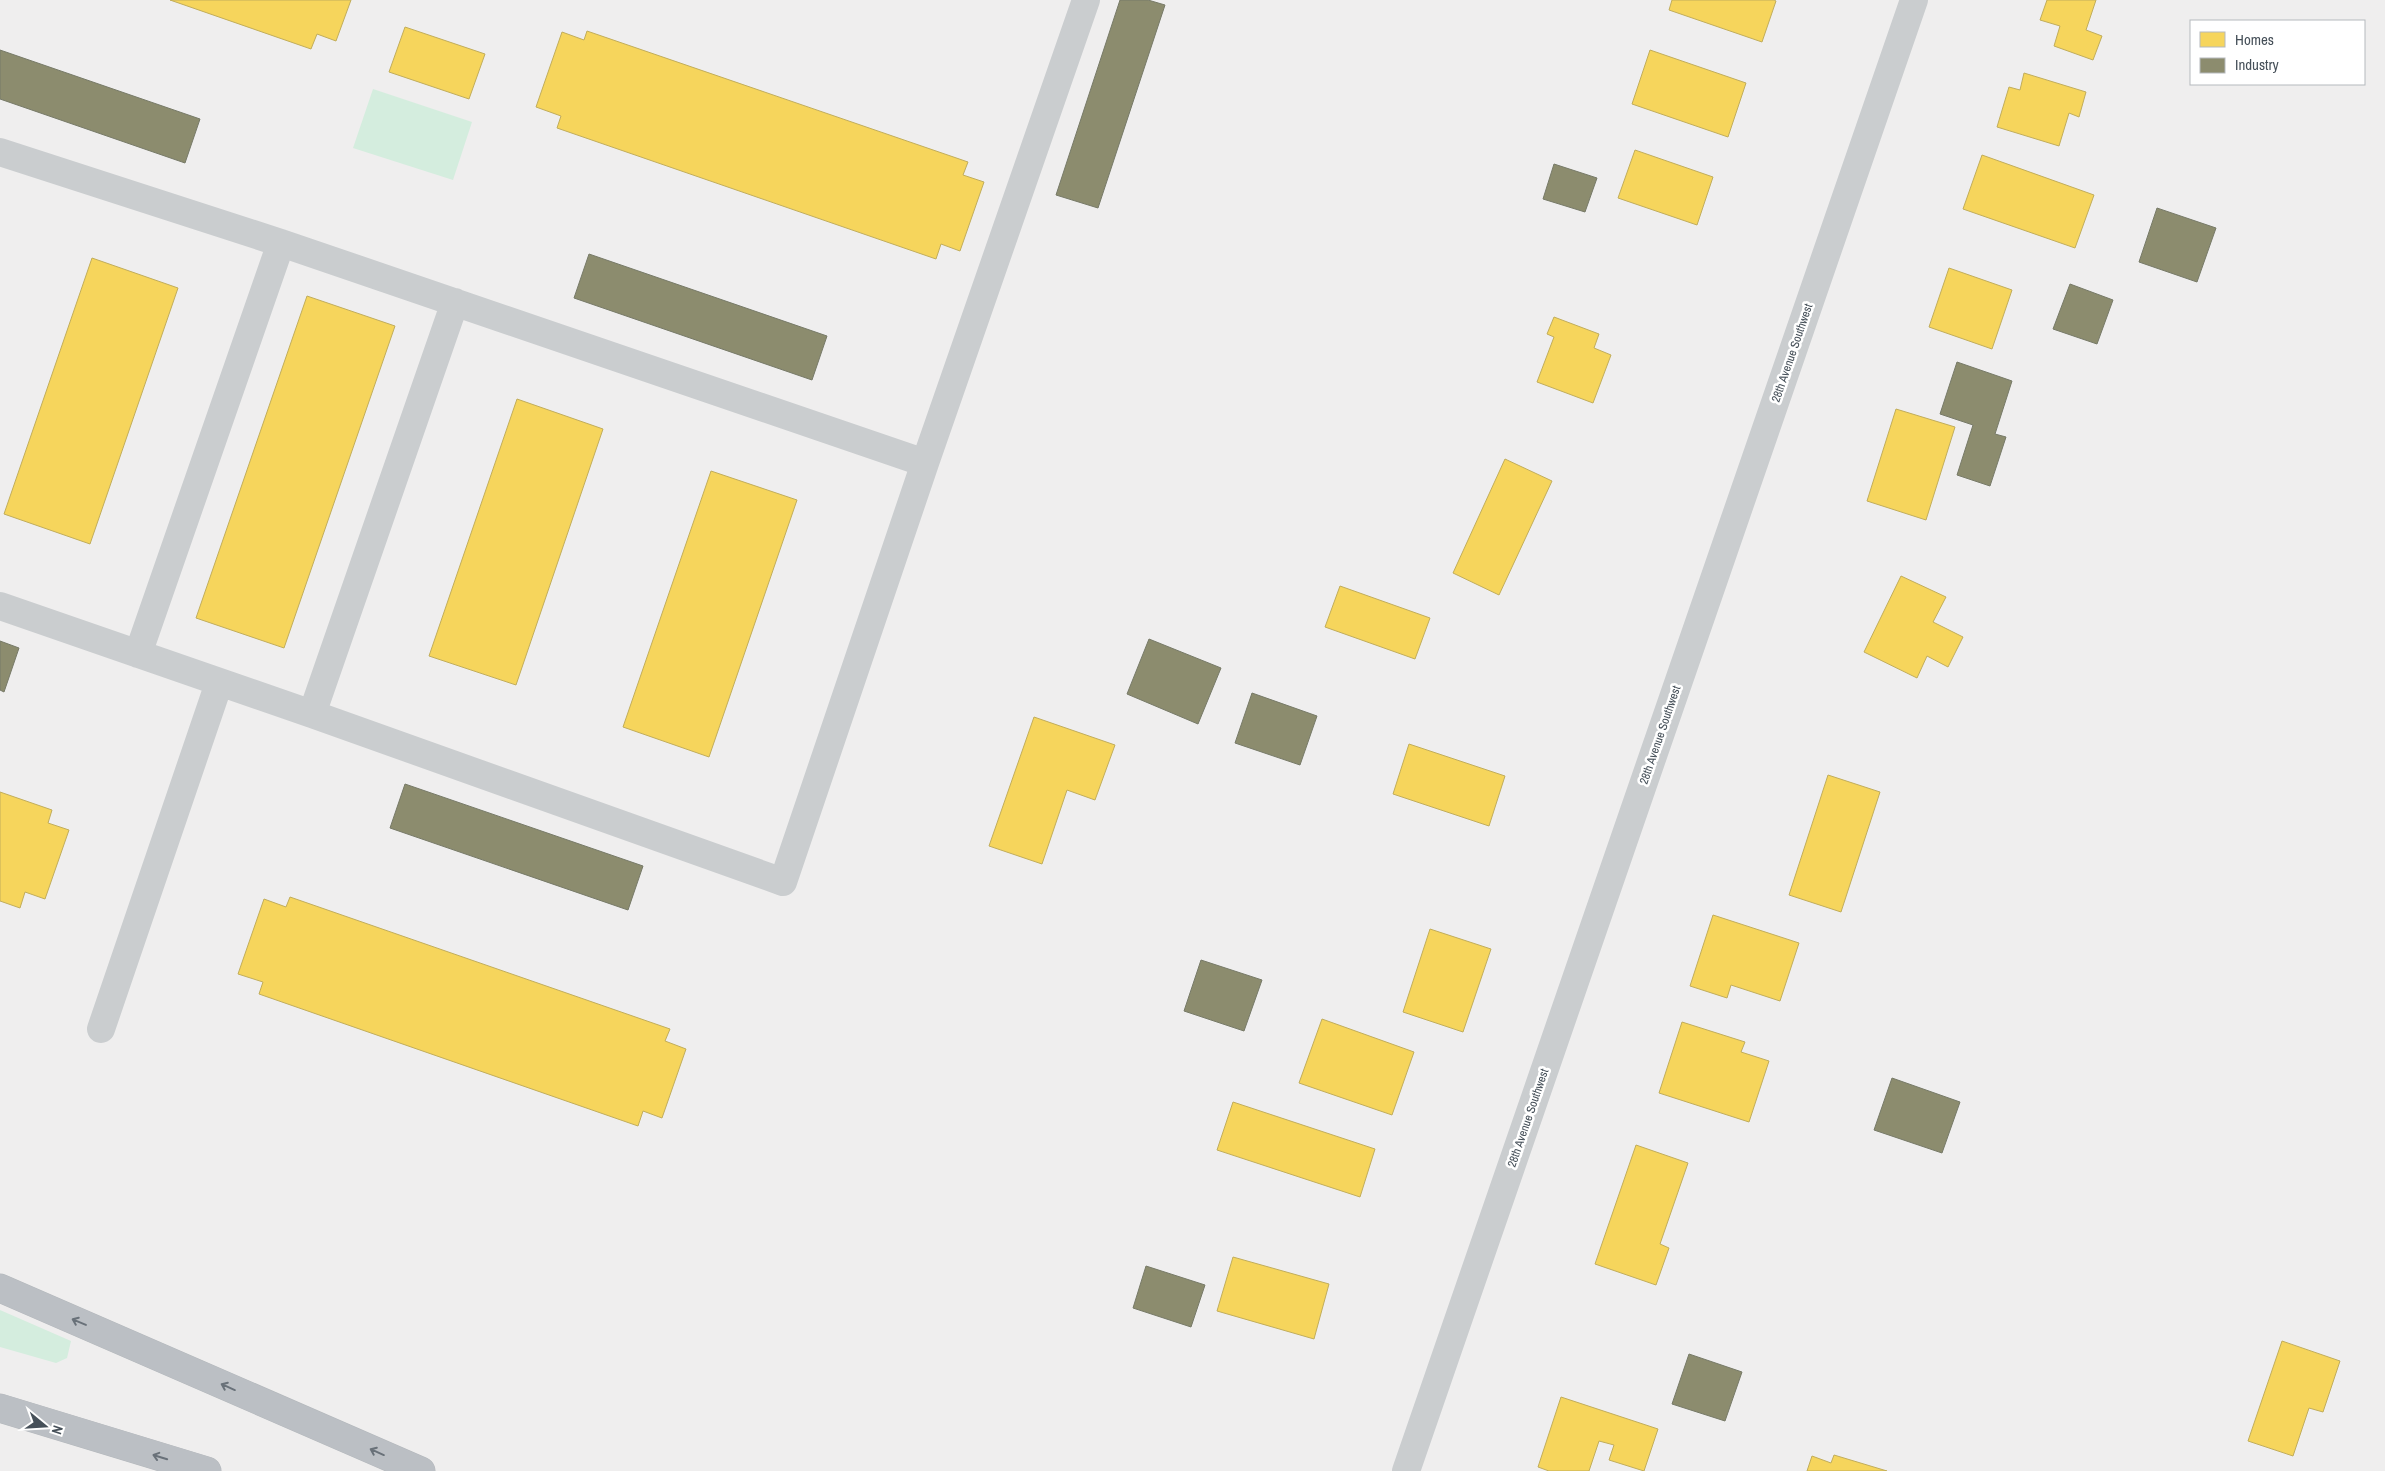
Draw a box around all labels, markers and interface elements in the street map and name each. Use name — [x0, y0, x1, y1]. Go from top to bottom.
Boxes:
legend — [2190, 20, 2365, 85]
text: Homes — [2235, 29, 2274, 50]
text: Industry — [2235, 54, 2280, 75]
street label: 28th Avenue Southwest — [1768, 301, 1816, 404]
street label: 28th Avenue Southwest — [1636, 683, 1684, 786]
street label: 28th Avenue Southwest — [1504, 1066, 1552, 1169]
one-way arrow — [72, 1316, 87, 1326]
one-way arrow — [221, 1381, 236, 1391]
north arrow — [20, 1401, 70, 1451]
text: N — [48, 1423, 67, 1437]
one-way arrow — [370, 1446, 385, 1456]
one-way arrow — [152, 1451, 168, 1461]

